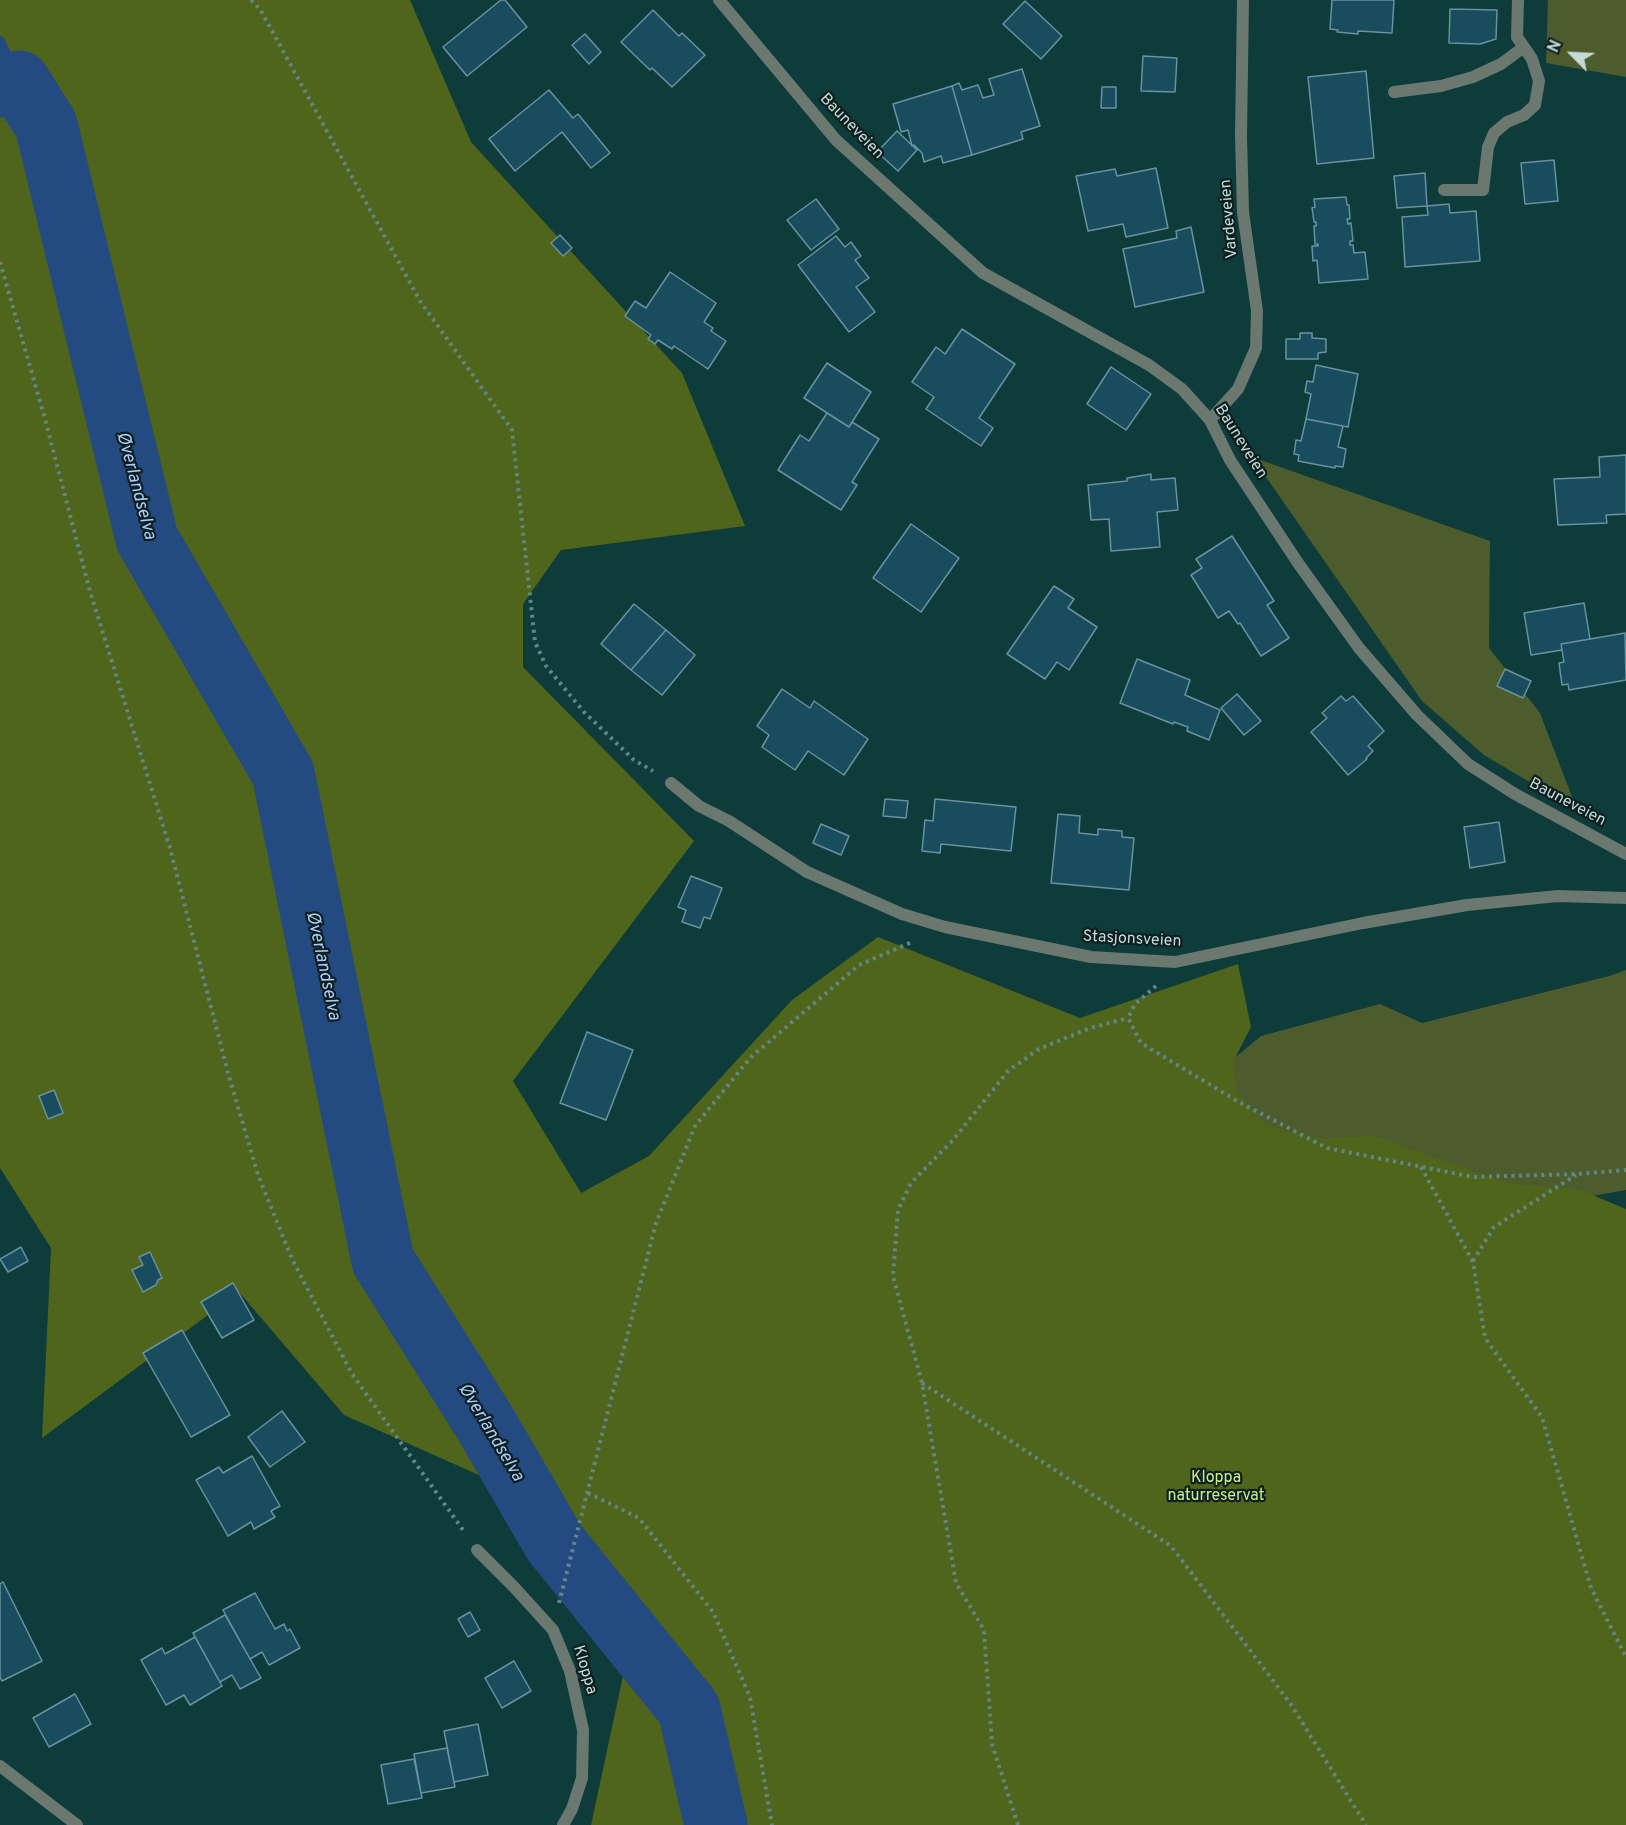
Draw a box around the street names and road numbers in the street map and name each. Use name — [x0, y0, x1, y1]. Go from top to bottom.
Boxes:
street label: Bauneveien — [815, 90, 887, 164]
street label: Vardeveien — [1217, 179, 1243, 259]
street label: Bauneveien — [1210, 401, 1270, 483]
street label: Bauneveien — [1525, 775, 1609, 831]
street label: Stasjonsveien — [1082, 928, 1182, 952]
street label: Kloppa — [567, 1643, 601, 1697]

